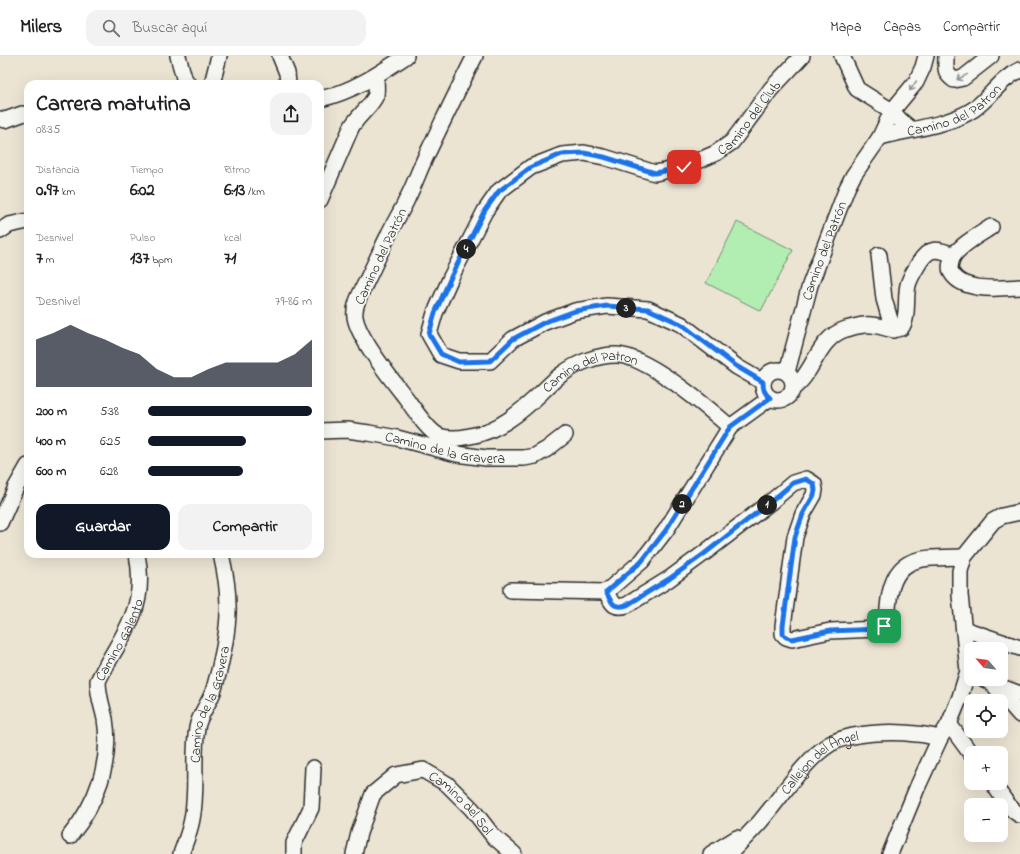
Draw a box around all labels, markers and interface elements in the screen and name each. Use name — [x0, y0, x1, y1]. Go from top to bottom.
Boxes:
search box — [86, 10, 366, 46]
text: Milers — [20, 14, 62, 41]
icon: search — [100, 17, 122, 39]
text: Buscar aquí — [132, 17, 207, 39]
text: Mapa — [830, 17, 862, 38]
text: Capas — [884, 17, 921, 38]
text: Compartir — [943, 17, 1000, 38]
one-way arrow — [956, 74, 968, 81]
street label: Camino del Club — [713, 75, 787, 161]
street label: Camino del Patron — [905, 80, 1007, 143]
one-way arrow — [909, 80, 917, 91]
text: Carrera matutina — [36, 89, 191, 121]
button: share — [270, 93, 312, 135]
text: 08:35 — [36, 120, 60, 139]
pin — [667, 150, 701, 184]
icon: check — [673, 156, 695, 178]
text: Distancia — [36, 162, 80, 178]
text: Tiempo — [130, 162, 163, 178]
text: Ritmo — [224, 162, 250, 178]
text: 0.97 — [36, 178, 59, 203]
text: 6:02 — [130, 178, 155, 203]
text: 6:13 — [224, 178, 245, 203]
text: km — [59, 184, 75, 200]
text: /km — [245, 184, 265, 200]
street label: Camino del Patrón — [797, 198, 853, 303]
street label: Camino del Patrón — [350, 205, 413, 308]
text: Desnivel — [36, 230, 73, 246]
text: Pulso — [130, 230, 155, 246]
text: kcal — [224, 230, 242, 246]
pin: 4 — [456, 239, 476, 259]
text: 4 — [464, 241, 468, 257]
text: 7 — [36, 246, 43, 271]
text: 137 — [130, 246, 149, 271]
text: 71 — [224, 246, 236, 271]
text: m — [43, 252, 54, 268]
text: bpm — [149, 252, 173, 268]
text: Desnivel — [36, 292, 80, 311]
text: 79–86 m — [275, 292, 312, 311]
pin: 3 — [616, 298, 636, 318]
text: 3 — [624, 300, 628, 316]
street label: Camino del Patron — [538, 346, 641, 398]
text: 200 m — [36, 402, 67, 421]
text: 5:38 — [100, 402, 119, 421]
street label: Camino de la Gravera — [383, 427, 505, 470]
text: 400 m — [36, 432, 66, 451]
text: 6:25 — [100, 432, 121, 451]
text: 600 m — [36, 462, 66, 481]
text: 6:28 — [100, 462, 118, 481]
pin: 2 — [672, 494, 692, 514]
pin: 1 — [757, 495, 777, 515]
text: 2 — [679, 496, 685, 512]
text: 1 — [765, 497, 769, 513]
button: Guardar — [36, 504, 170, 550]
button: Compartir — [178, 504, 312, 550]
street label: Camino Galento — [91, 597, 150, 685]
pin — [867, 609, 901, 643]
icon: arrive — [873, 615, 895, 637]
north arrow — [964, 642, 1008, 686]
map controls — [964, 642, 1008, 842]
street label: Camino de la Gravera — [186, 644, 236, 763]
button: locate — [964, 694, 1008, 738]
street label: Callejon del Ángel — [776, 726, 860, 800]
button: + — [964, 746, 1008, 790]
street label: Camino del Sol — [424, 766, 497, 840]
button: − — [964, 798, 1008, 842]

